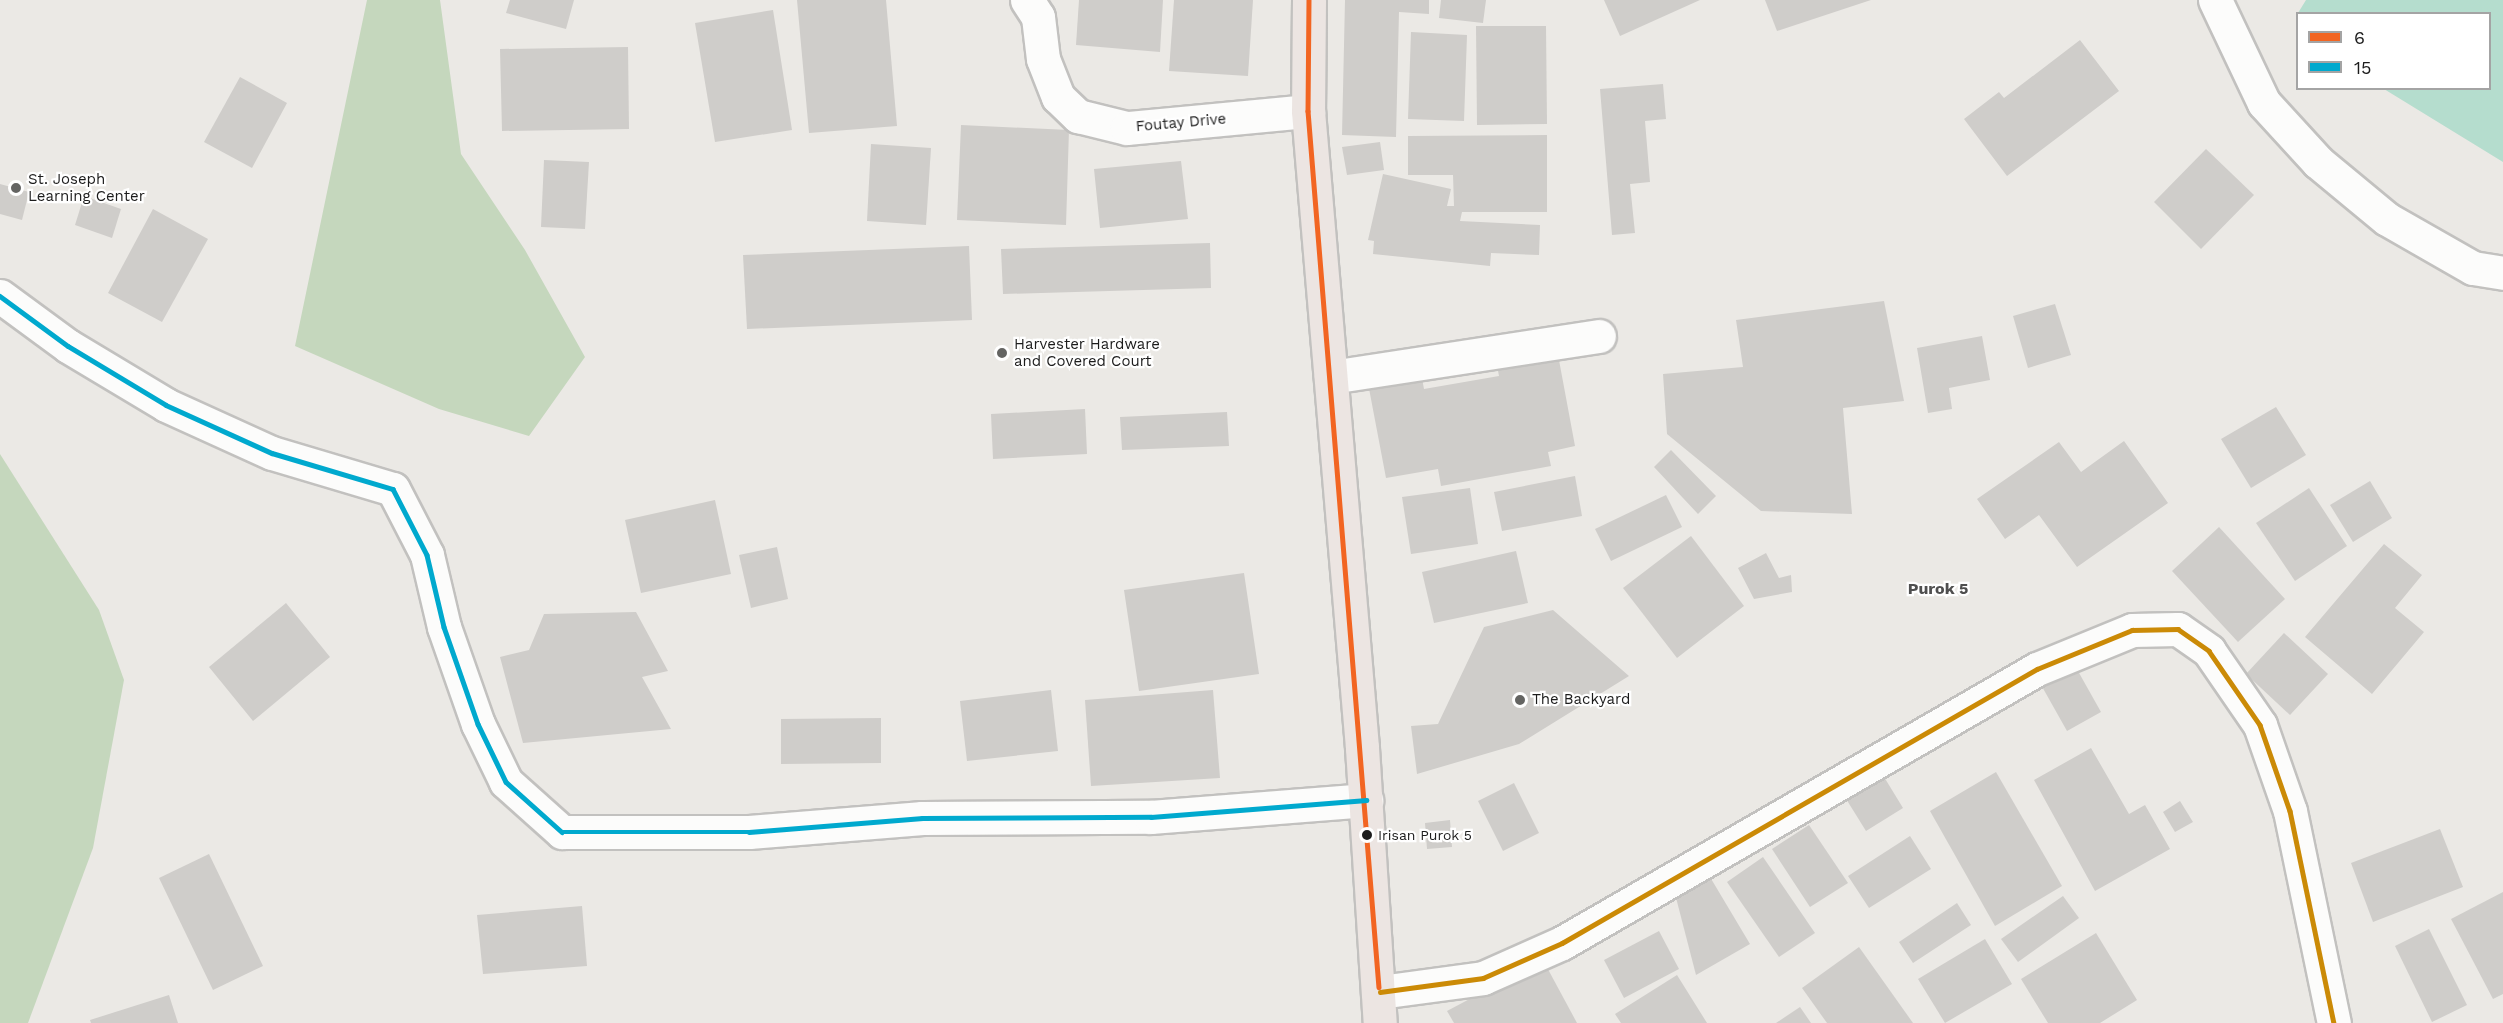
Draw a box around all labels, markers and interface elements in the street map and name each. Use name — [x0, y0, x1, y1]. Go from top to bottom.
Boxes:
legend — [2296, 12, 2491, 90]
text: 6 — [2354, 27, 2365, 48]
text: 15 — [2354, 57, 2372, 78]
street label: Foutay Drive — [1135, 110, 1227, 136]
place label: St. Joseph Learning Center — [28, 170, 145, 205]
marker: St. Joseph Learning Center — [9, 181, 23, 195]
place label: Harvester Hardware and Covered Court — [1014, 335, 1160, 370]
marker: Harvester Hardware and Covered Court — [995, 346, 1009, 360]
district label: Purok 5 — [1908, 579, 1968, 599]
place label: The Backyard — [1532, 691, 1630, 709]
marker: The Backyard — [1513, 693, 1527, 707]
place label: Irisan Purok 5 — [1378, 827, 1472, 843]
marker: Irisan Purok 5 — [1361, 829, 1373, 841]

